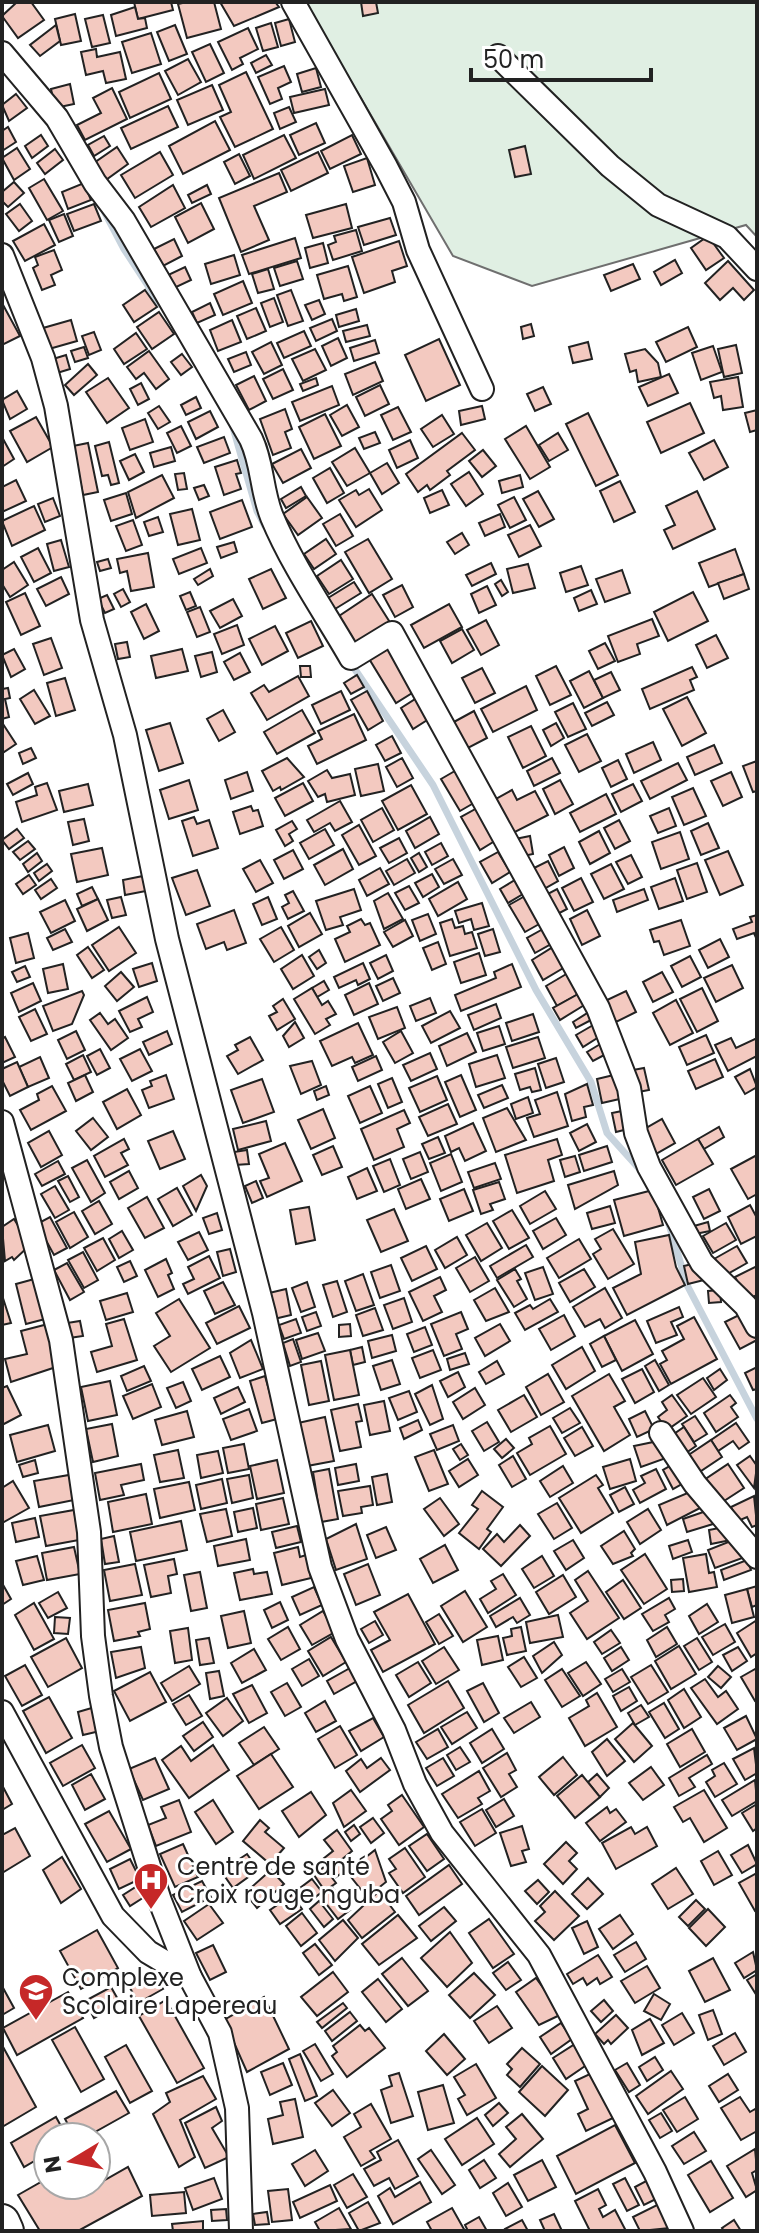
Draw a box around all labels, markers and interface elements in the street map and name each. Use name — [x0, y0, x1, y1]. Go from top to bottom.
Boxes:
scale bar — [471, 32, 651, 82]
text: 50 m — [483, 43, 544, 76]
place label: Centre de santé Croix rouge nguba — [177, 1850, 400, 1911]
hospital icon: Centre de santé Croix rouge nguba — [132, 1861, 170, 1911]
place label: Complexe Scolaire Lapereau — [62, 1961, 277, 2022]
school or university icon: Complexe Scolaire Lapereau — [17, 1972, 55, 2022]
north arrow — [32, 2121, 112, 2201]
text: N — [36, 2154, 69, 2175]

